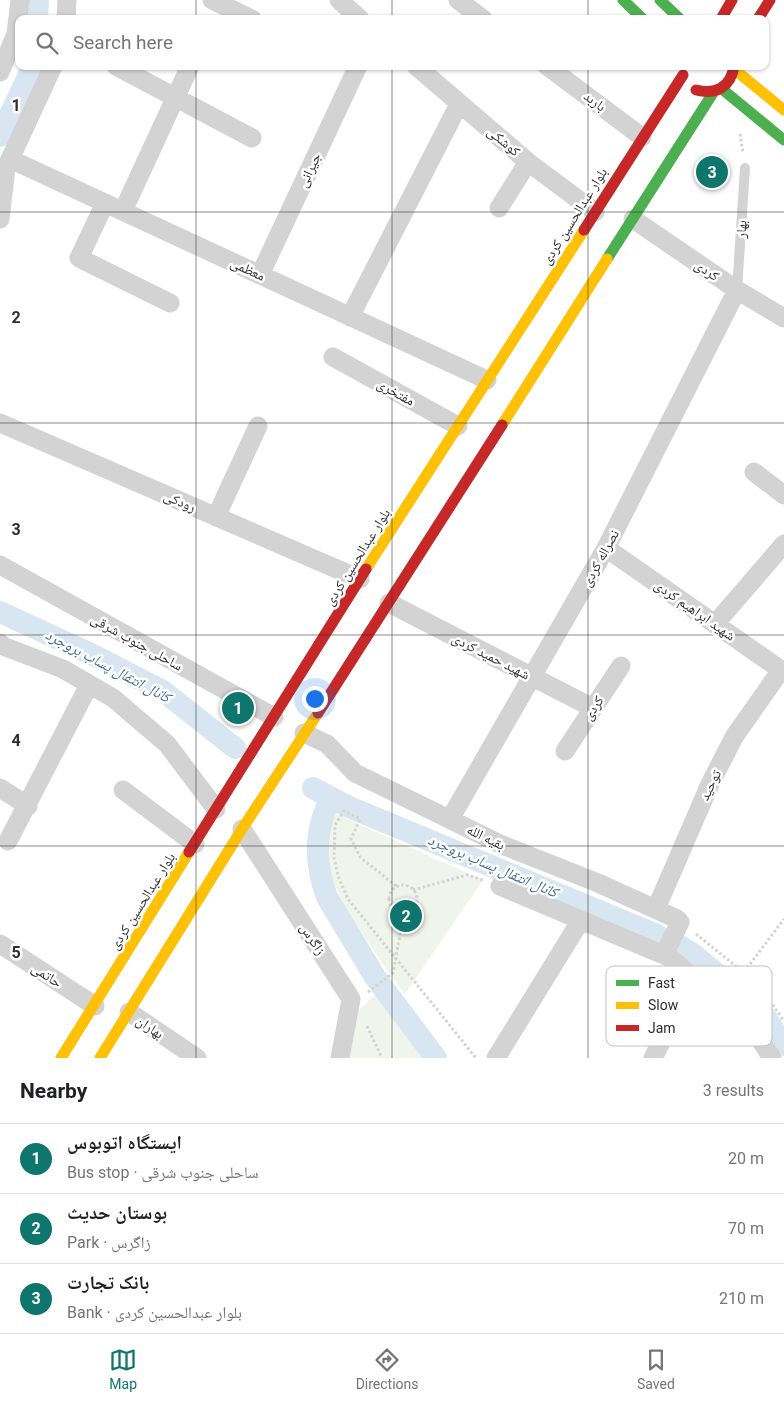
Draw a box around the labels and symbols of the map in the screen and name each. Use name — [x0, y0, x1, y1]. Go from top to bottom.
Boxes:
street label: باربد — [580, 88, 609, 115]
text: 1 — [11, 96, 21, 115]
street label: کوشکی — [484, 123, 524, 160]
street label: جیرانی — [294, 150, 325, 190]
pin: 3 — [696, 153, 728, 191]
street label: بلوار عبدالحسین کردی — [538, 164, 611, 268]
street label: بهار — [732, 219, 751, 240]
street label: معظمی — [228, 254, 268, 285]
street label: کردی — [691, 256, 722, 285]
text: 2 — [11, 308, 21, 327]
street label: مفتخری — [374, 375, 418, 410]
street label: رودکی — [161, 487, 198, 516]
street label: بلوار عبدالحسین کردی — [321, 505, 394, 609]
text: 3 — [11, 520, 21, 539]
street label: نصراله کردی — [578, 527, 623, 590]
street label: شهید ابراهیم کردی — [650, 576, 738, 645]
street label: ساحلی جنوب شرقی — [88, 610, 186, 675]
water label: کانال انتقال پساب بروجرد — [42, 625, 176, 708]
street label: شهید حمید کردی — [449, 629, 533, 683]
your location — [302, 686, 328, 712]
pin: 1 — [222, 689, 254, 727]
street label: کردی — [579, 693, 608, 724]
text: 4 — [11, 731, 21, 750]
street label: توحید — [696, 767, 725, 803]
street label: بقیه الله — [464, 821, 508, 853]
water label: کانال انتقال پساب بروجرد — [425, 831, 563, 903]
street label: بلوار عبدالحسین کردی — [106, 849, 179, 953]
pin: 2 — [390, 897, 422, 935]
street label: زاگرس — [296, 920, 329, 958]
text: 5 — [11, 943, 21, 962]
street label: حاتمی — [28, 959, 65, 991]
legend — [606, 966, 772, 1046]
text: Fast — [648, 975, 675, 991]
text: Slow — [648, 997, 679, 1013]
street label: بهاران — [133, 1012, 167, 1043]
text: Jam — [648, 1020, 676, 1036]

